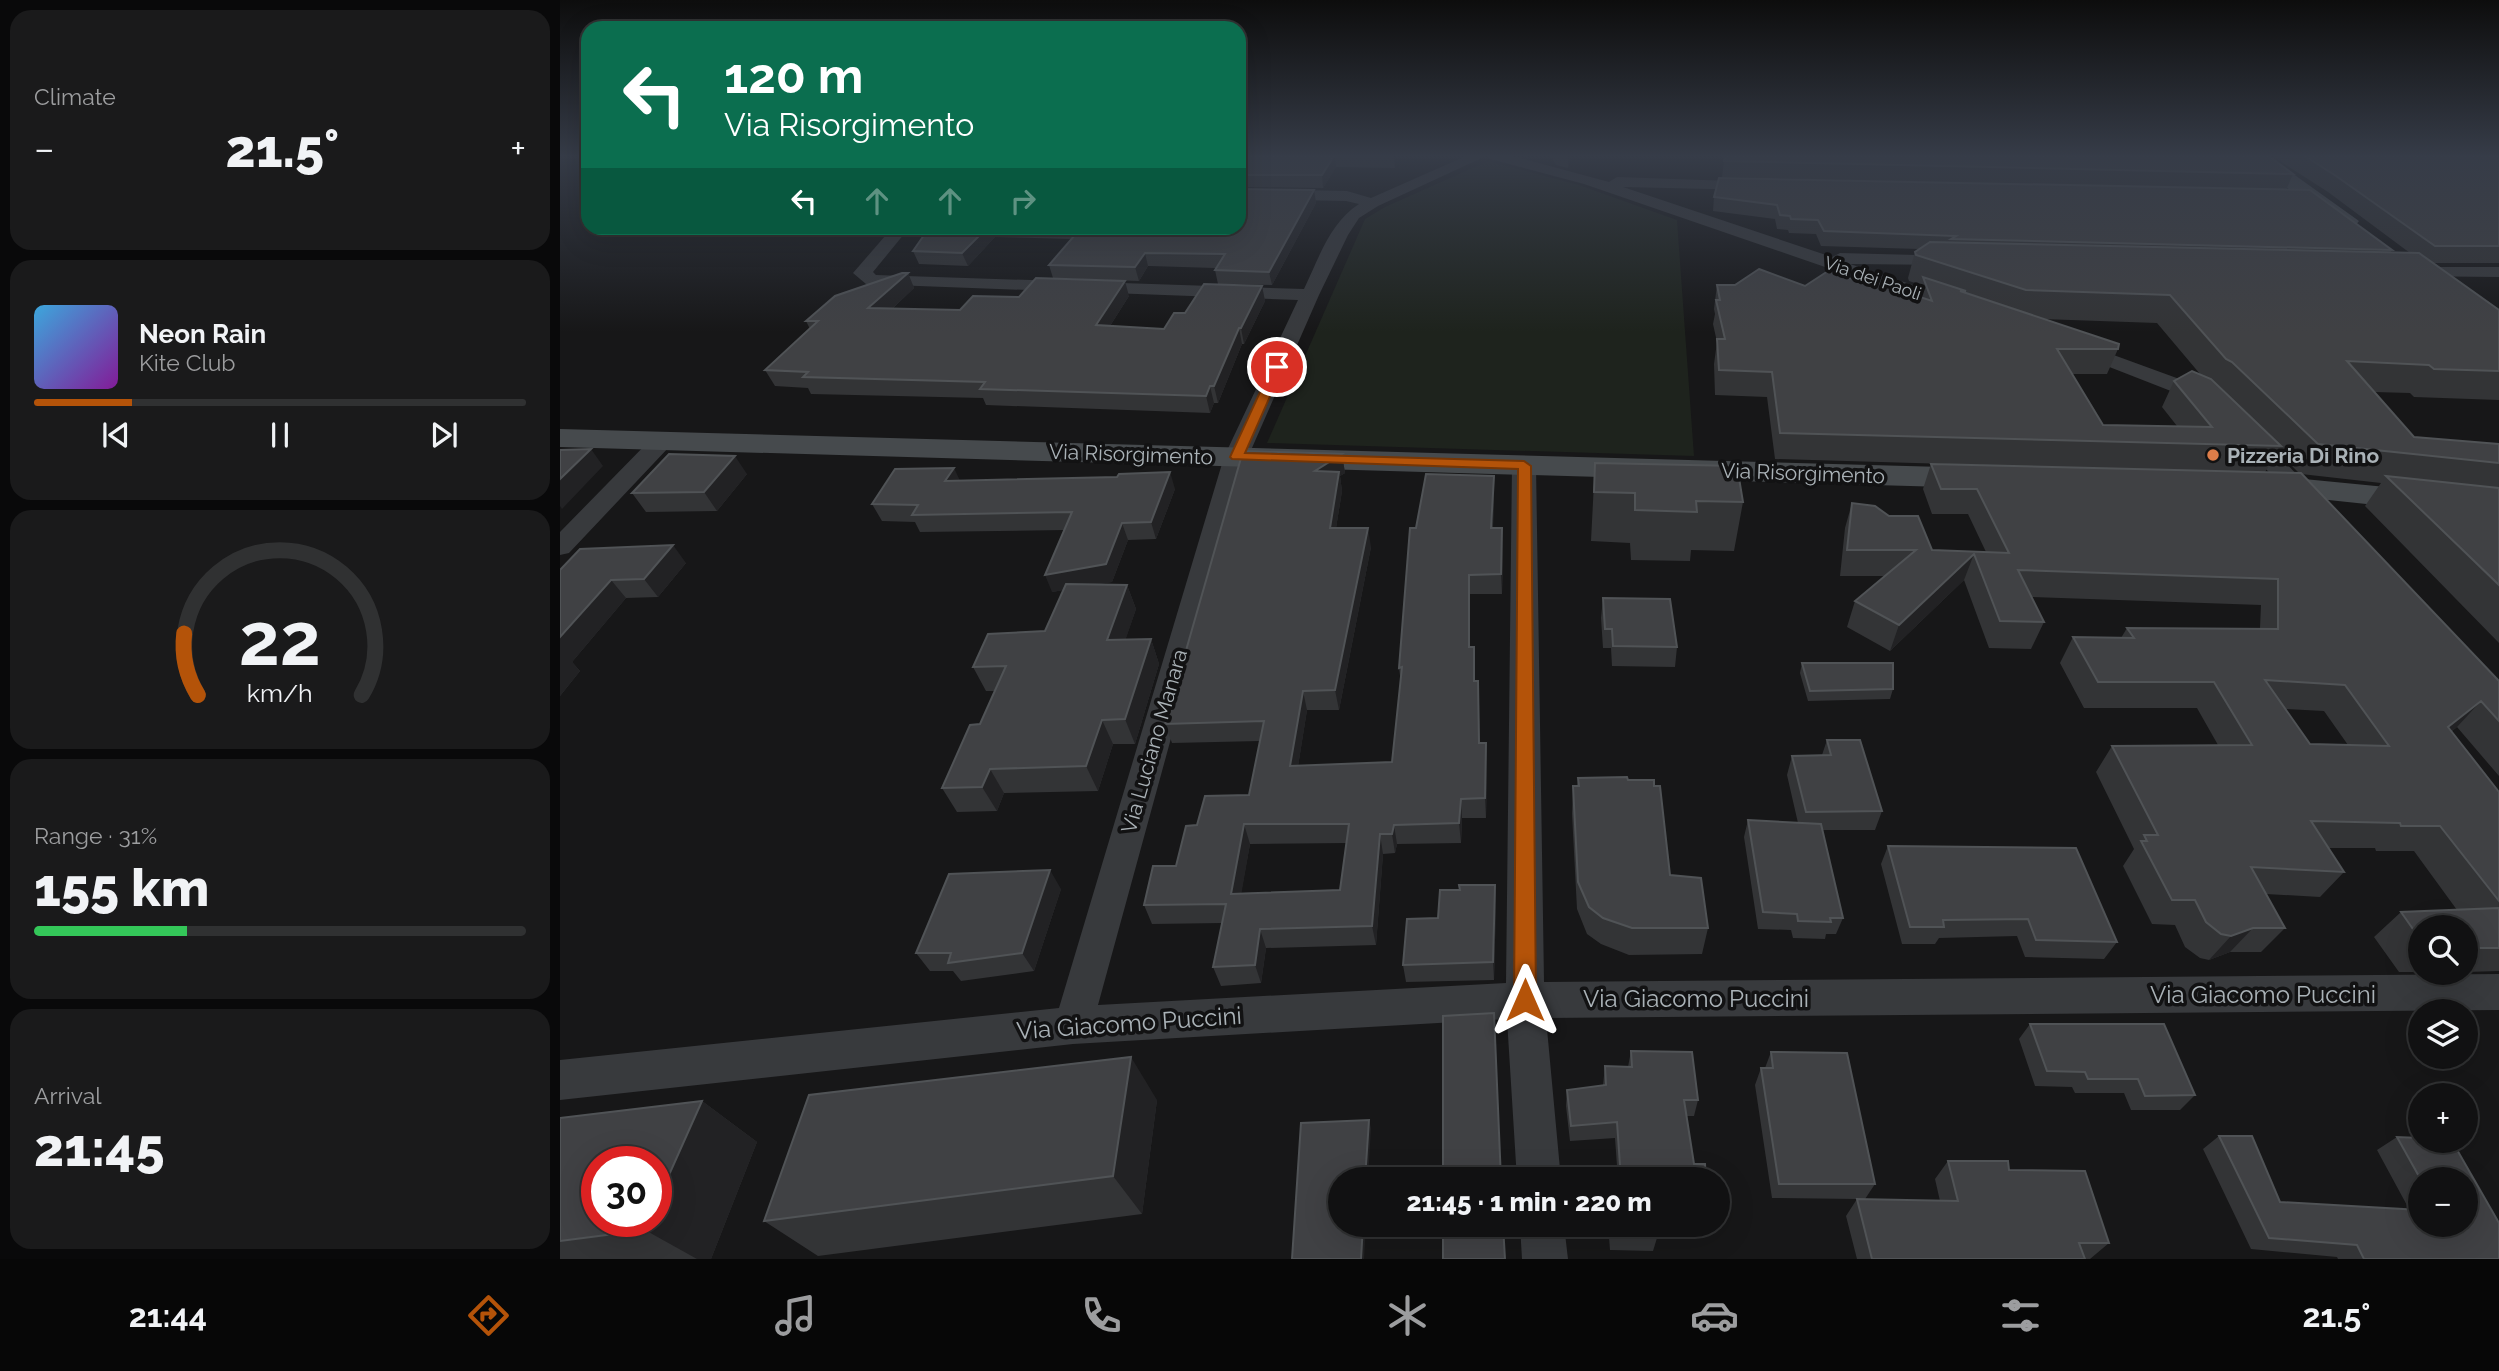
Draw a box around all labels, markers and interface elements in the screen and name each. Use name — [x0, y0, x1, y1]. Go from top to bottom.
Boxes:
text: 120 m — [724, 47, 863, 104]
icon: left — [609, 49, 700, 140]
text: Climate — [34, 83, 116, 110]
text: Via Risorgimento — [724, 106, 974, 143]
text: 21.5° — [225, 118, 339, 179]
text: − — [34, 126, 54, 171]
text: + — [510, 126, 526, 171]
icon: left — [785, 182, 823, 220]
icon: ahead — [858, 182, 896, 220]
icon: ahead — [931, 182, 969, 220]
icon: right — [1004, 182, 1042, 220]
street label: Via dei Paoli — [1822, 252, 1924, 304]
text: Neon Rain — [139, 319, 266, 349]
pin — [1247, 337, 1307, 397]
icon: arrive — [1258, 348, 1296, 386]
text: Kite Club — [139, 349, 236, 376]
icon: previous — [97, 416, 135, 454]
icon: pause — [261, 416, 299, 454]
icon: next — [425, 416, 463, 454]
street label: Via Risorgimento — [1049, 439, 1213, 469]
place label: Pizzeria Di Rino — [2227, 443, 2379, 468]
marker: Pizzeria Di Rino — [2205, 447, 2221, 463]
street label: Via Risorgimento — [1721, 458, 1885, 488]
text: 22 — [239, 598, 321, 683]
street label: Via Luciano Manara — [1116, 646, 1192, 836]
text: km/h — [247, 678, 313, 708]
text: Range · 31% — [34, 822, 157, 849]
text: 155 km — [34, 857, 209, 918]
map controls — [2408, 915, 2478, 1237]
button: search — [2408, 915, 2478, 985]
position arrow — [1488, 963, 1562, 1037]
street label: Via Giacomo Puccini — [2150, 980, 2376, 1009]
street label: Via Giacomo Puccini — [1583, 984, 1809, 1013]
button: layers — [2408, 999, 2478, 1069]
street label: Via Giacomo Puccini — [1015, 1001, 1243, 1045]
text: Arrival — [34, 1082, 101, 1109]
button: + — [2408, 1083, 2478, 1153]
text: 21:45 — [34, 1117, 164, 1178]
speed limit sign: 30 — [581, 1146, 672, 1237]
button: − — [2408, 1167, 2478, 1237]
text: 21:45 · 1 min · 220 m — [1406, 1187, 1652, 1217]
icon: directions — [464, 1291, 513, 1340]
icon: music — [771, 1291, 820, 1340]
icon: phone — [1077, 1291, 1126, 1340]
icon: climate — [1383, 1291, 1432, 1340]
icon: car — [1690, 1291, 1739, 1340]
icon: filters — [1996, 1291, 2045, 1340]
text: 21:44 — [129, 1297, 207, 1334]
text: 21.5° — [2302, 1297, 2370, 1334]

